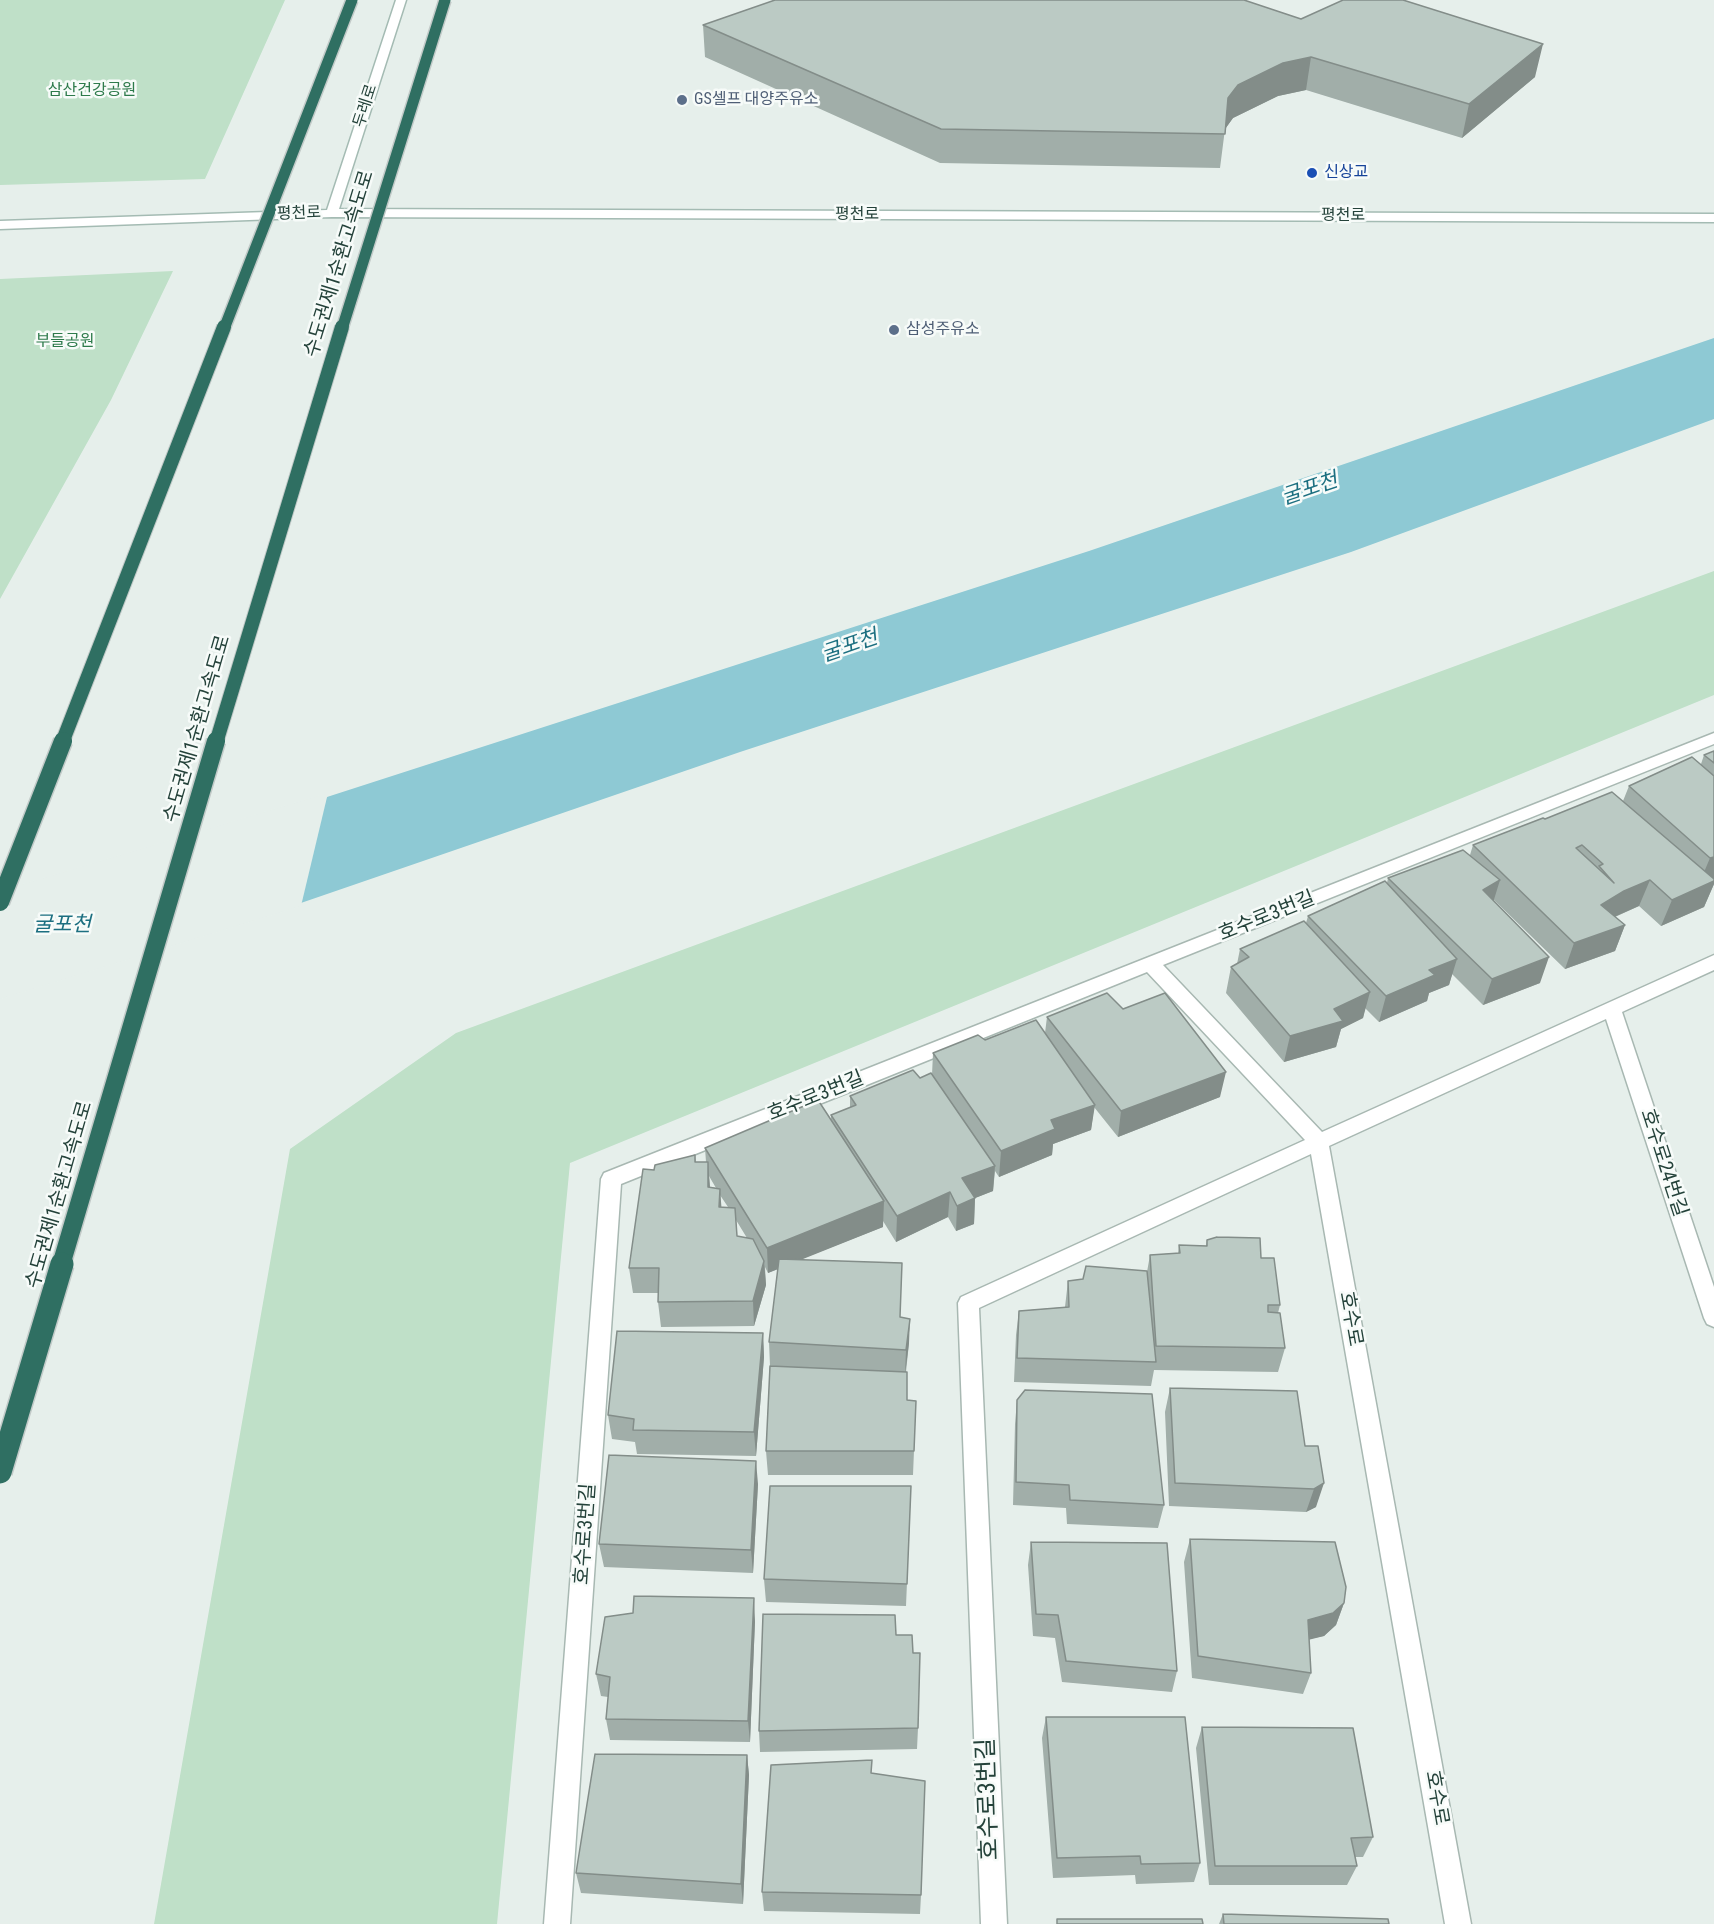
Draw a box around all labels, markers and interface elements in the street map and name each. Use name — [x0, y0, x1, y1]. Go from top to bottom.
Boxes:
park label: 삼산건강공원 — [48, 81, 136, 101]
street label: 두레로 — [350, 82, 382, 130]
place label: GS셀프 대양주유소 — [694, 90, 818, 110]
marker: GS셀프 대양주유소 — [675, 93, 689, 107]
place label: 신상교 — [1324, 163, 1368, 183]
marker: 신상교 — [1305, 166, 1319, 180]
street label: 수도권제1순환고속도로 — [300, 168, 380, 360]
street label: 평천로 — [277, 204, 321, 224]
street label: 평천로 — [835, 205, 879, 225]
street label: 평천로 — [1321, 206, 1365, 226]
place label: 삼성주유소 — [906, 320, 980, 340]
marker: 삼성주유소 — [887, 323, 901, 337]
park label: 부들공원 — [36, 332, 94, 352]
water label: 굴포천 — [1278, 469, 1342, 511]
water label: 굴포천 — [818, 626, 882, 668]
street label: 수도권제1순환고속도로 — [160, 633, 236, 825]
street label: 호수로3번길 — [1215, 887, 1319, 947]
water label: 굴포천 — [33, 913, 91, 939]
street label: 호수로3번길 — [764, 1067, 868, 1127]
street label: 수도권제1순환고속도로 — [22, 1099, 98, 1291]
street label: 호수로24번길 — [1634, 1106, 1692, 1220]
street label: 호수로 — [1333, 1290, 1367, 1348]
street label: 호수로3번길 — [570, 1482, 602, 1586]
street label: 호수로3번길 — [972, 1737, 1006, 1861]
street label: 호수로 — [1419, 1769, 1453, 1827]

